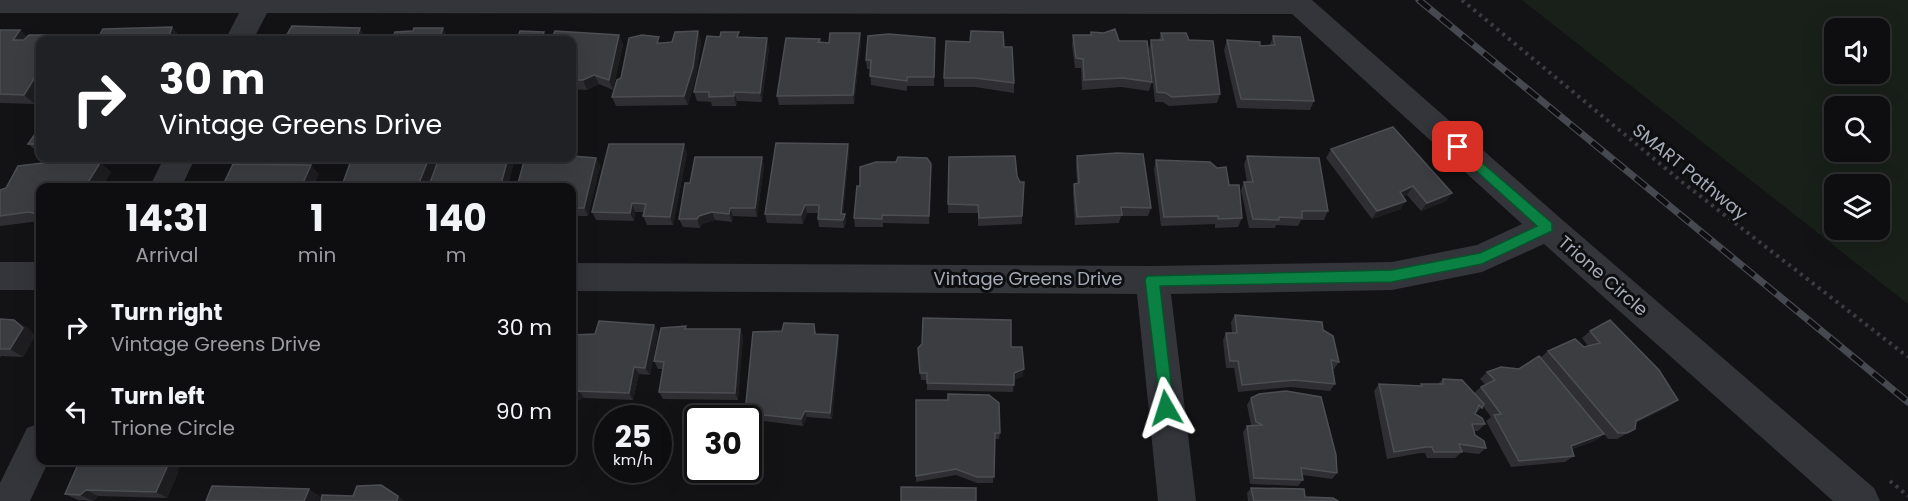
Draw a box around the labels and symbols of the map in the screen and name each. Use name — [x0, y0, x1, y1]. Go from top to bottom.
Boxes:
street label: SMART Pathway — [1627, 117, 1753, 226]
pin — [1432, 121, 1483, 172]
street label: Trione Circle — [1553, 230, 1654, 322]
street label: Vintage Greens Drive — [934, 266, 1122, 291]
position arrow — [1134, 376, 1198, 440]
speed limit sign: 30 — [684, 405, 762, 483]

